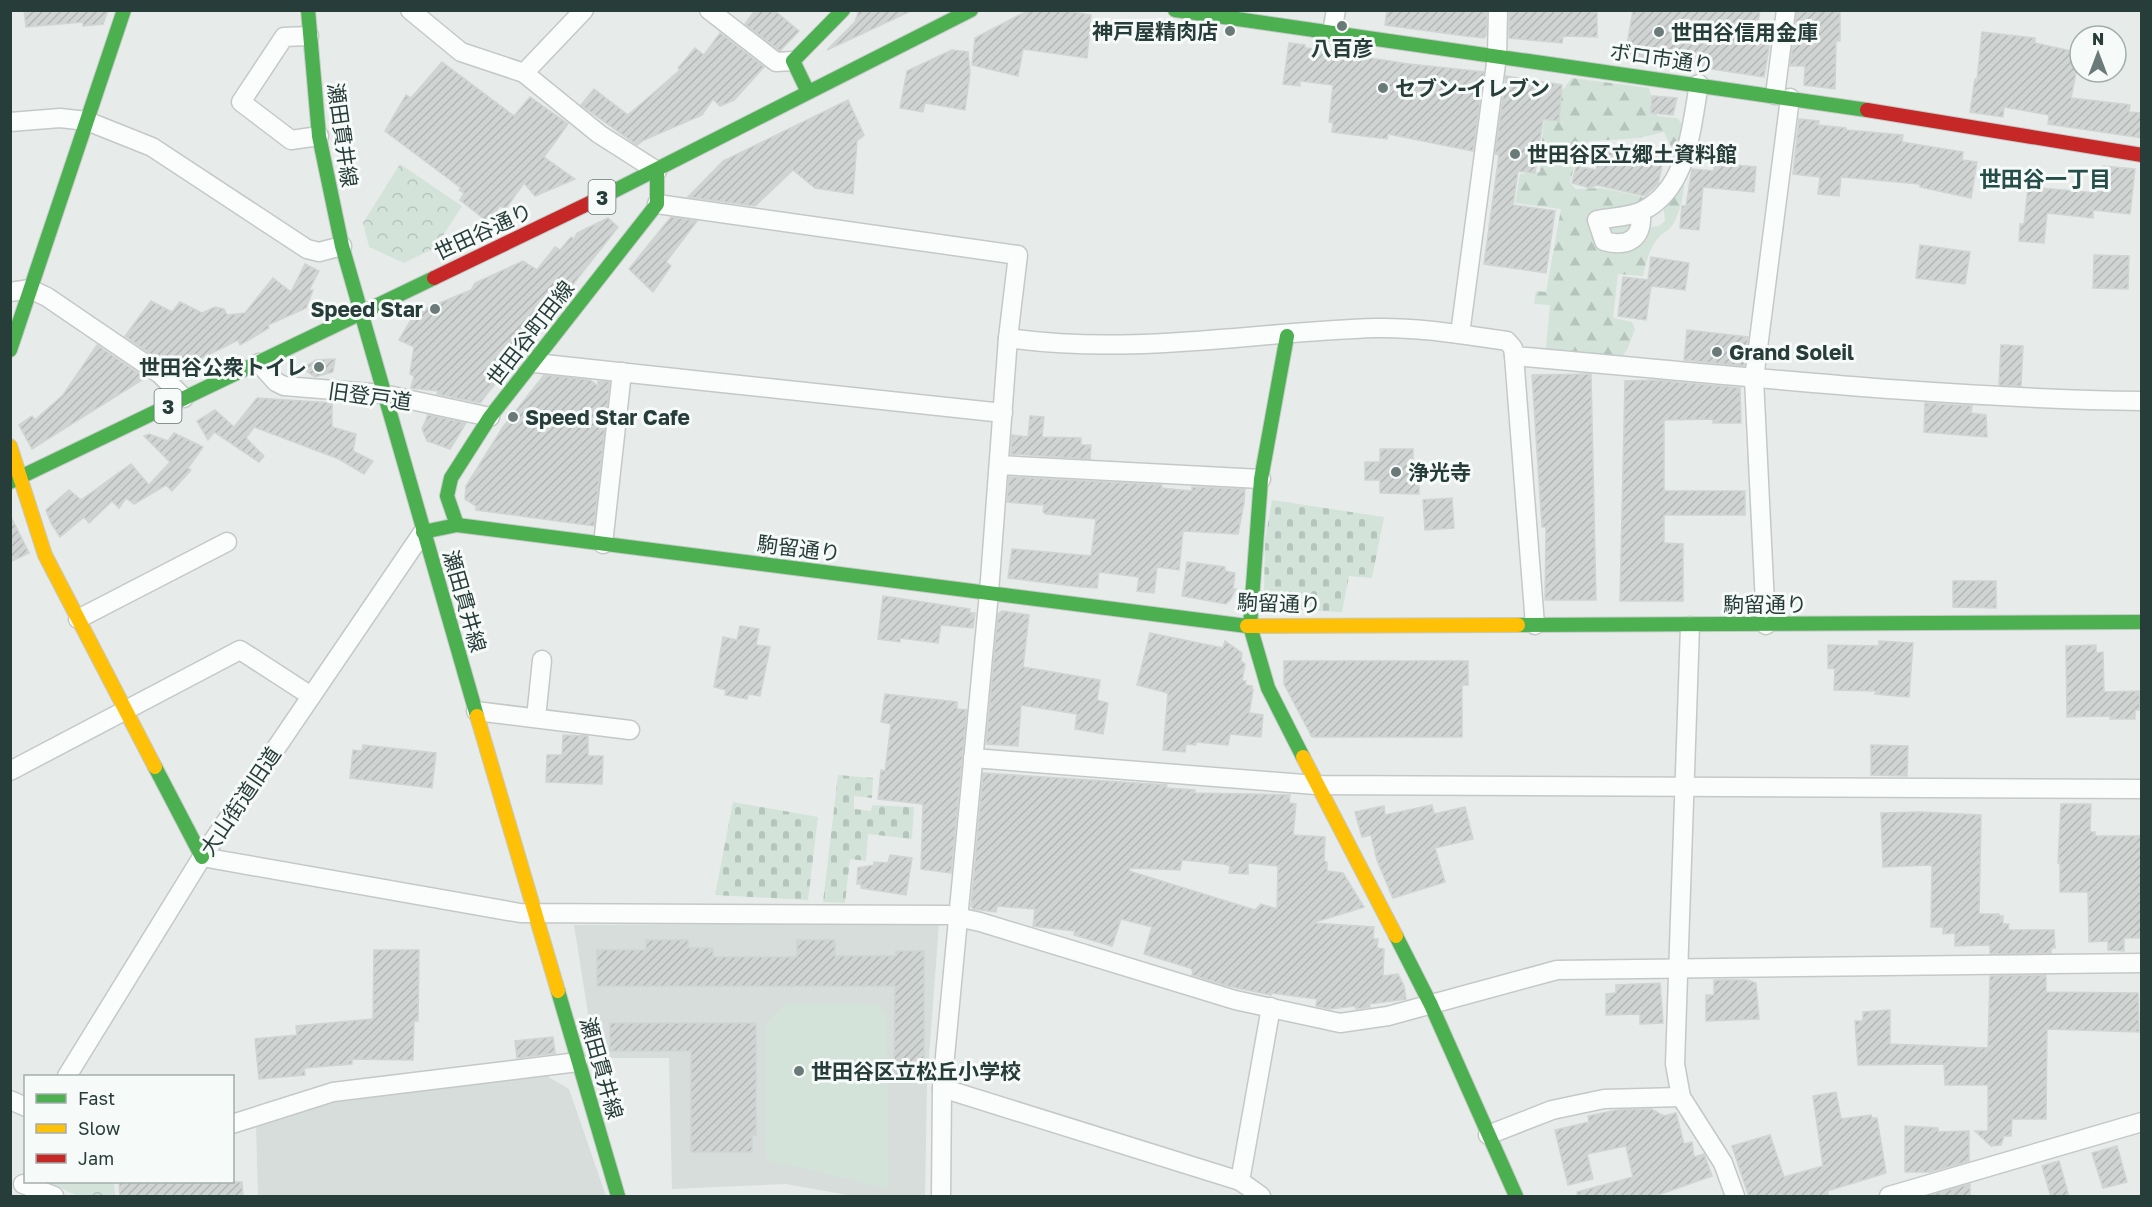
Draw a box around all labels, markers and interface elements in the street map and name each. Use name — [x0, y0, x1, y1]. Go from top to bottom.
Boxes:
place label: 神戸屋精肉店 — [1092, 18, 1218, 44]
marker: 八百彦 — [1335, 19, 1349, 33]
place label: 世田谷信用金庫 — [1671, 19, 1818, 45]
marker: 神戸屋精肉店 — [1223, 24, 1237, 38]
north arrow — [2068, 24, 2128, 84]
marker: 世田谷信用金庫 — [1652, 25, 1666, 39]
text: N — [2092, 29, 2104, 49]
place label: 八百彦 — [1311, 35, 1374, 61]
street label: ボロ市通り — [1608, 38, 1716, 78]
place label: セブン-イレブン — [1395, 75, 1550, 101]
street label: 瀬田貫井線 — [323, 81, 363, 189]
marker: セブン-イレブン — [1376, 81, 1390, 95]
place label: 世田谷区立郷土資料館 — [1527, 141, 1737, 167]
marker: 世田谷区立郷土資料館 — [1508, 147, 1522, 161]
district label: 世田谷一丁目 — [1979, 165, 2111, 192]
road number: 3 — [588, 180, 616, 214]
street label: 世田谷通り — [430, 197, 536, 265]
street label: 世田谷町田線 — [481, 275, 579, 391]
place label: Speed Star — [310, 296, 423, 322]
marker: Speed Star — [428, 302, 442, 316]
place label: Grand Soleil — [1729, 339, 1854, 365]
marker: Grand Soleil — [1710, 345, 1724, 359]
place label: 世田谷公衆トイレ — [139, 354, 307, 380]
marker: 世田谷公衆トイレ — [312, 360, 326, 374]
street label: 旧登戸道 — [327, 377, 413, 415]
road number: 3 — [154, 389, 182, 423]
place label: Speed Star Cafe — [525, 404, 690, 430]
marker: Speed Star Cafe — [506, 410, 520, 424]
place label: 浄光寺 — [1408, 459, 1471, 485]
marker: 浄光寺 — [1389, 465, 1403, 479]
street label: 駒留通り — [756, 530, 842, 566]
street label: 瀬田貫井線 — [438, 547, 492, 655]
street label: 駒留通り — [1237, 589, 1321, 617]
street label: 駒留通り — [1723, 591, 1807, 617]
street label: 大山街道旧道 — [194, 742, 286, 860]
street label: 瀬田貫井線 — [575, 1014, 629, 1122]
place label: 世田谷区立松丘小学校 — [811, 1058, 1021, 1084]
marker: 世田谷区立松丘小学校 — [792, 1064, 806, 1078]
legend — [24, 1075, 234, 1183]
text: Fast — [78, 1087, 115, 1109]
text: Slow — [78, 1117, 121, 1139]
text: Jam — [78, 1147, 114, 1169]

